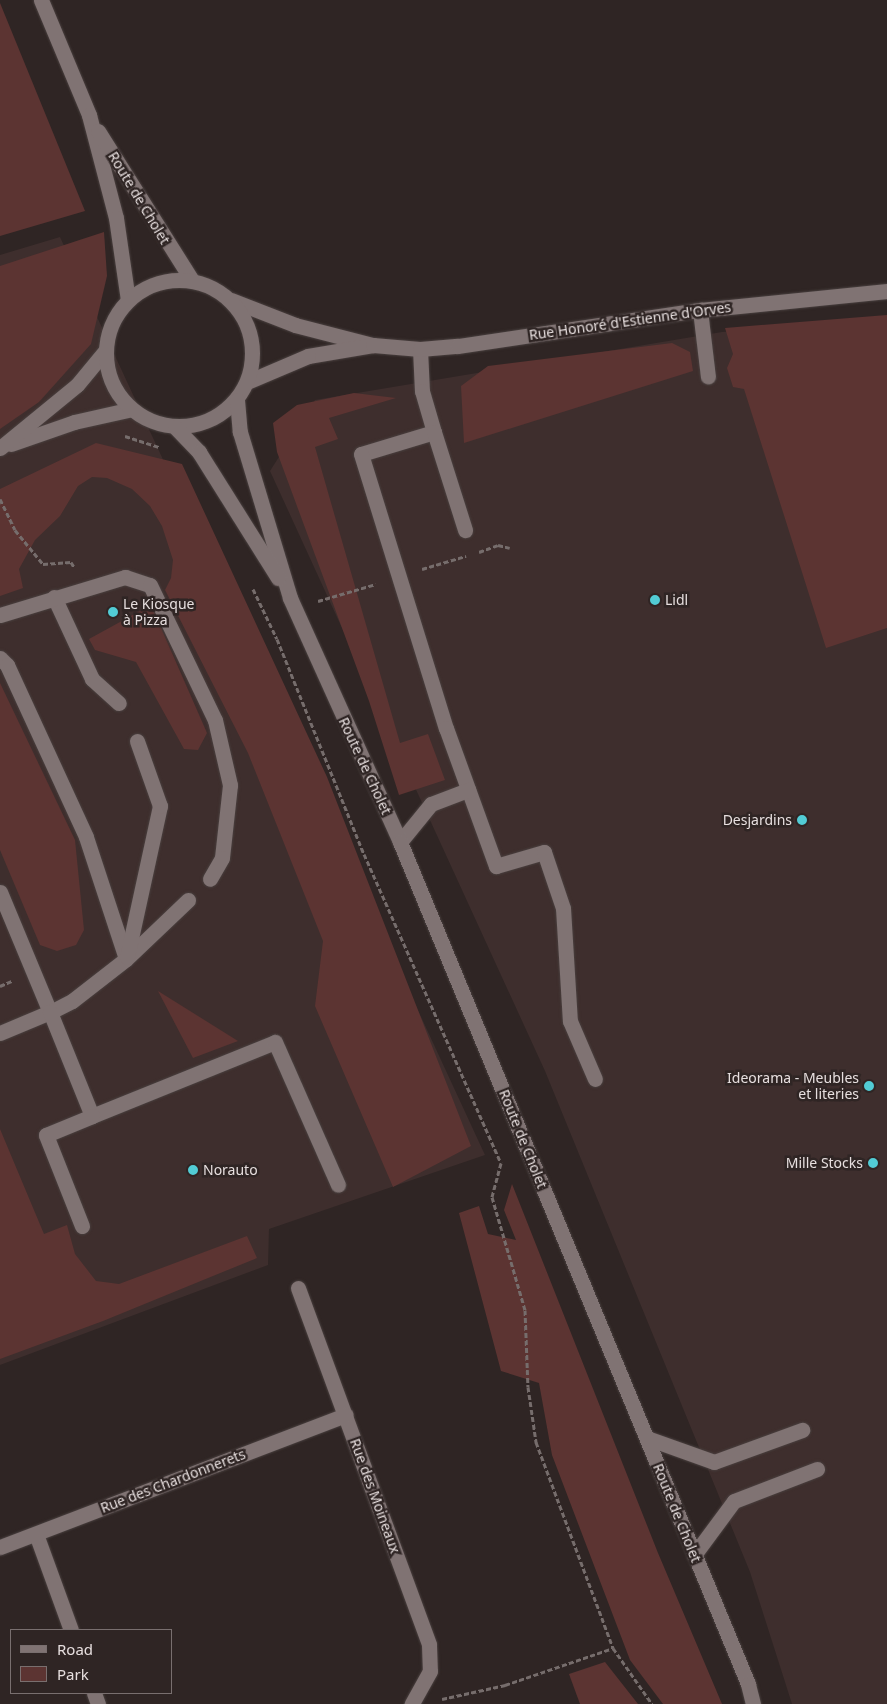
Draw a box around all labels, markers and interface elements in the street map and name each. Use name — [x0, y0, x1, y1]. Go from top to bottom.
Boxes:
street label: Route de Cholet — [105, 149, 173, 247]
street label: Rue Honoré d'Estienne d'Orves — [528, 299, 732, 343]
place label: Lidl — [665, 592, 688, 608]
marker: Lidl — [649, 594, 661, 606]
place label: Le Kiosque à Pizza — [123, 596, 194, 628]
marker: Le Kiosque à Pizza — [107, 606, 119, 618]
street label: Route de Cholet — [335, 715, 395, 817]
place label: Desjardins — [723, 812, 792, 828]
marker: Desjardins — [796, 814, 808, 826]
place label: Ideorama - Meubles et literies — [727, 1070, 859, 1102]
marker: Ideorama - Meubles et literies — [863, 1080, 875, 1092]
street label: Route de Cholet — [496, 1087, 550, 1191]
place label: Mille Stocks — [786, 1155, 863, 1171]
marker: Mille Stocks — [867, 1157, 879, 1169]
place label: Norauto — [203, 1162, 258, 1178]
marker: Norauto — [187, 1164, 199, 1176]
street label: Rue des Moineaux — [346, 1436, 404, 1556]
street label: Rue des Chardonnerets — [98, 1446, 248, 1516]
street label: Route de Cholet — [650, 1461, 704, 1565]
legend — [10, 1629, 172, 1694]
text: Road — [57, 1639, 93, 1659]
text: Park — [57, 1664, 89, 1684]

